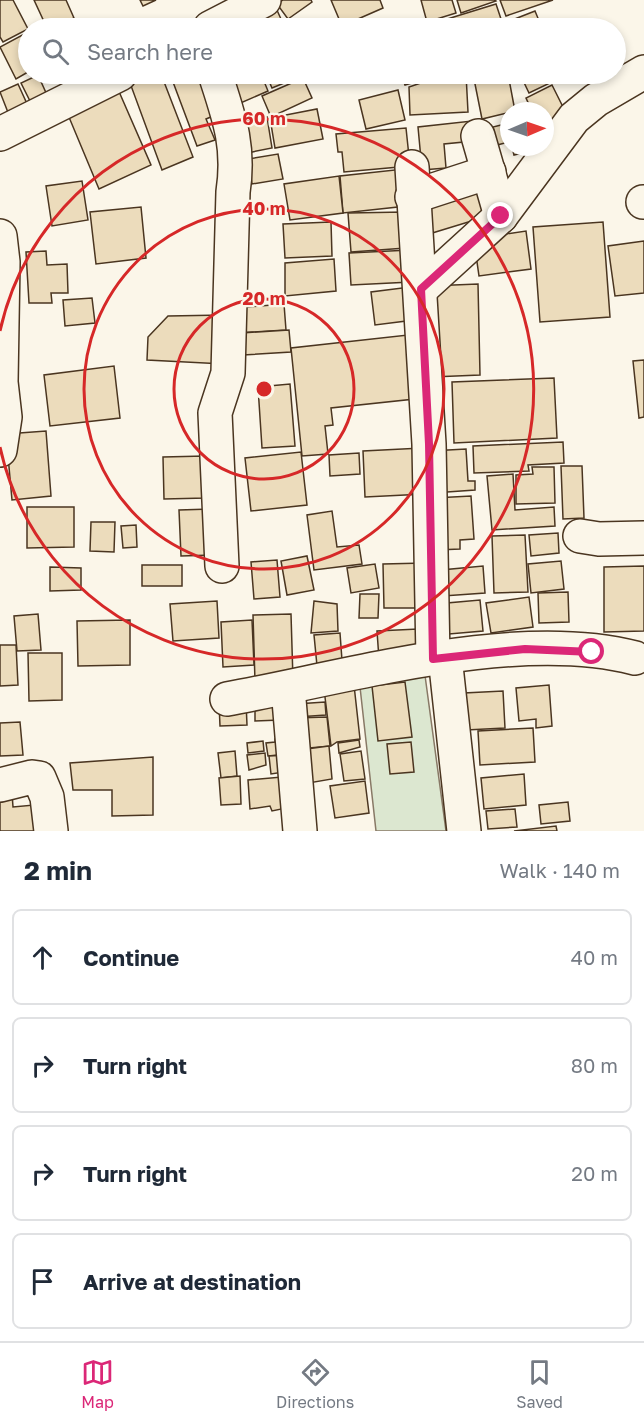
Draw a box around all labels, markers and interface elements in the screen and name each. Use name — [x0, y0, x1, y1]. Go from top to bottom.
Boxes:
search box — [18, 18, 626, 84]
icon: search — [39, 35, 72, 68]
text: Search here — [87, 38, 213, 65]
north arrow — [500, 102, 554, 156]
text: 60 m — [242, 107, 286, 129]
text: 40 m — [242, 197, 286, 219]
route end — [487, 202, 513, 228]
text: 20 m — [243, 287, 285, 309]
centre of rings — [254, 379, 274, 399]
route start — [578, 638, 604, 664]
text: 2 min — [24, 855, 92, 886]
text: Walk · 140 m — [500, 858, 620, 882]
icon: ahead — [26, 941, 59, 974]
text: Continue — [83, 944, 179, 971]
text: 40 m — [571, 945, 618, 969]
icon: right — [26, 1049, 59, 1082]
text: Turn right — [83, 1052, 187, 1079]
text: 80 m — [571, 1053, 618, 1077]
icon: right — [26, 1157, 59, 1190]
text: Turn right — [83, 1160, 187, 1187]
text: 20 m — [571, 1161, 618, 1185]
icon: arrive — [26, 1265, 59, 1298]
text: Arrive at destination — [83, 1268, 301, 1295]
tab: Map — [81, 1356, 114, 1412]
tab: Directions — [276, 1356, 354, 1412]
tab: Saved — [516, 1356, 563, 1412]

